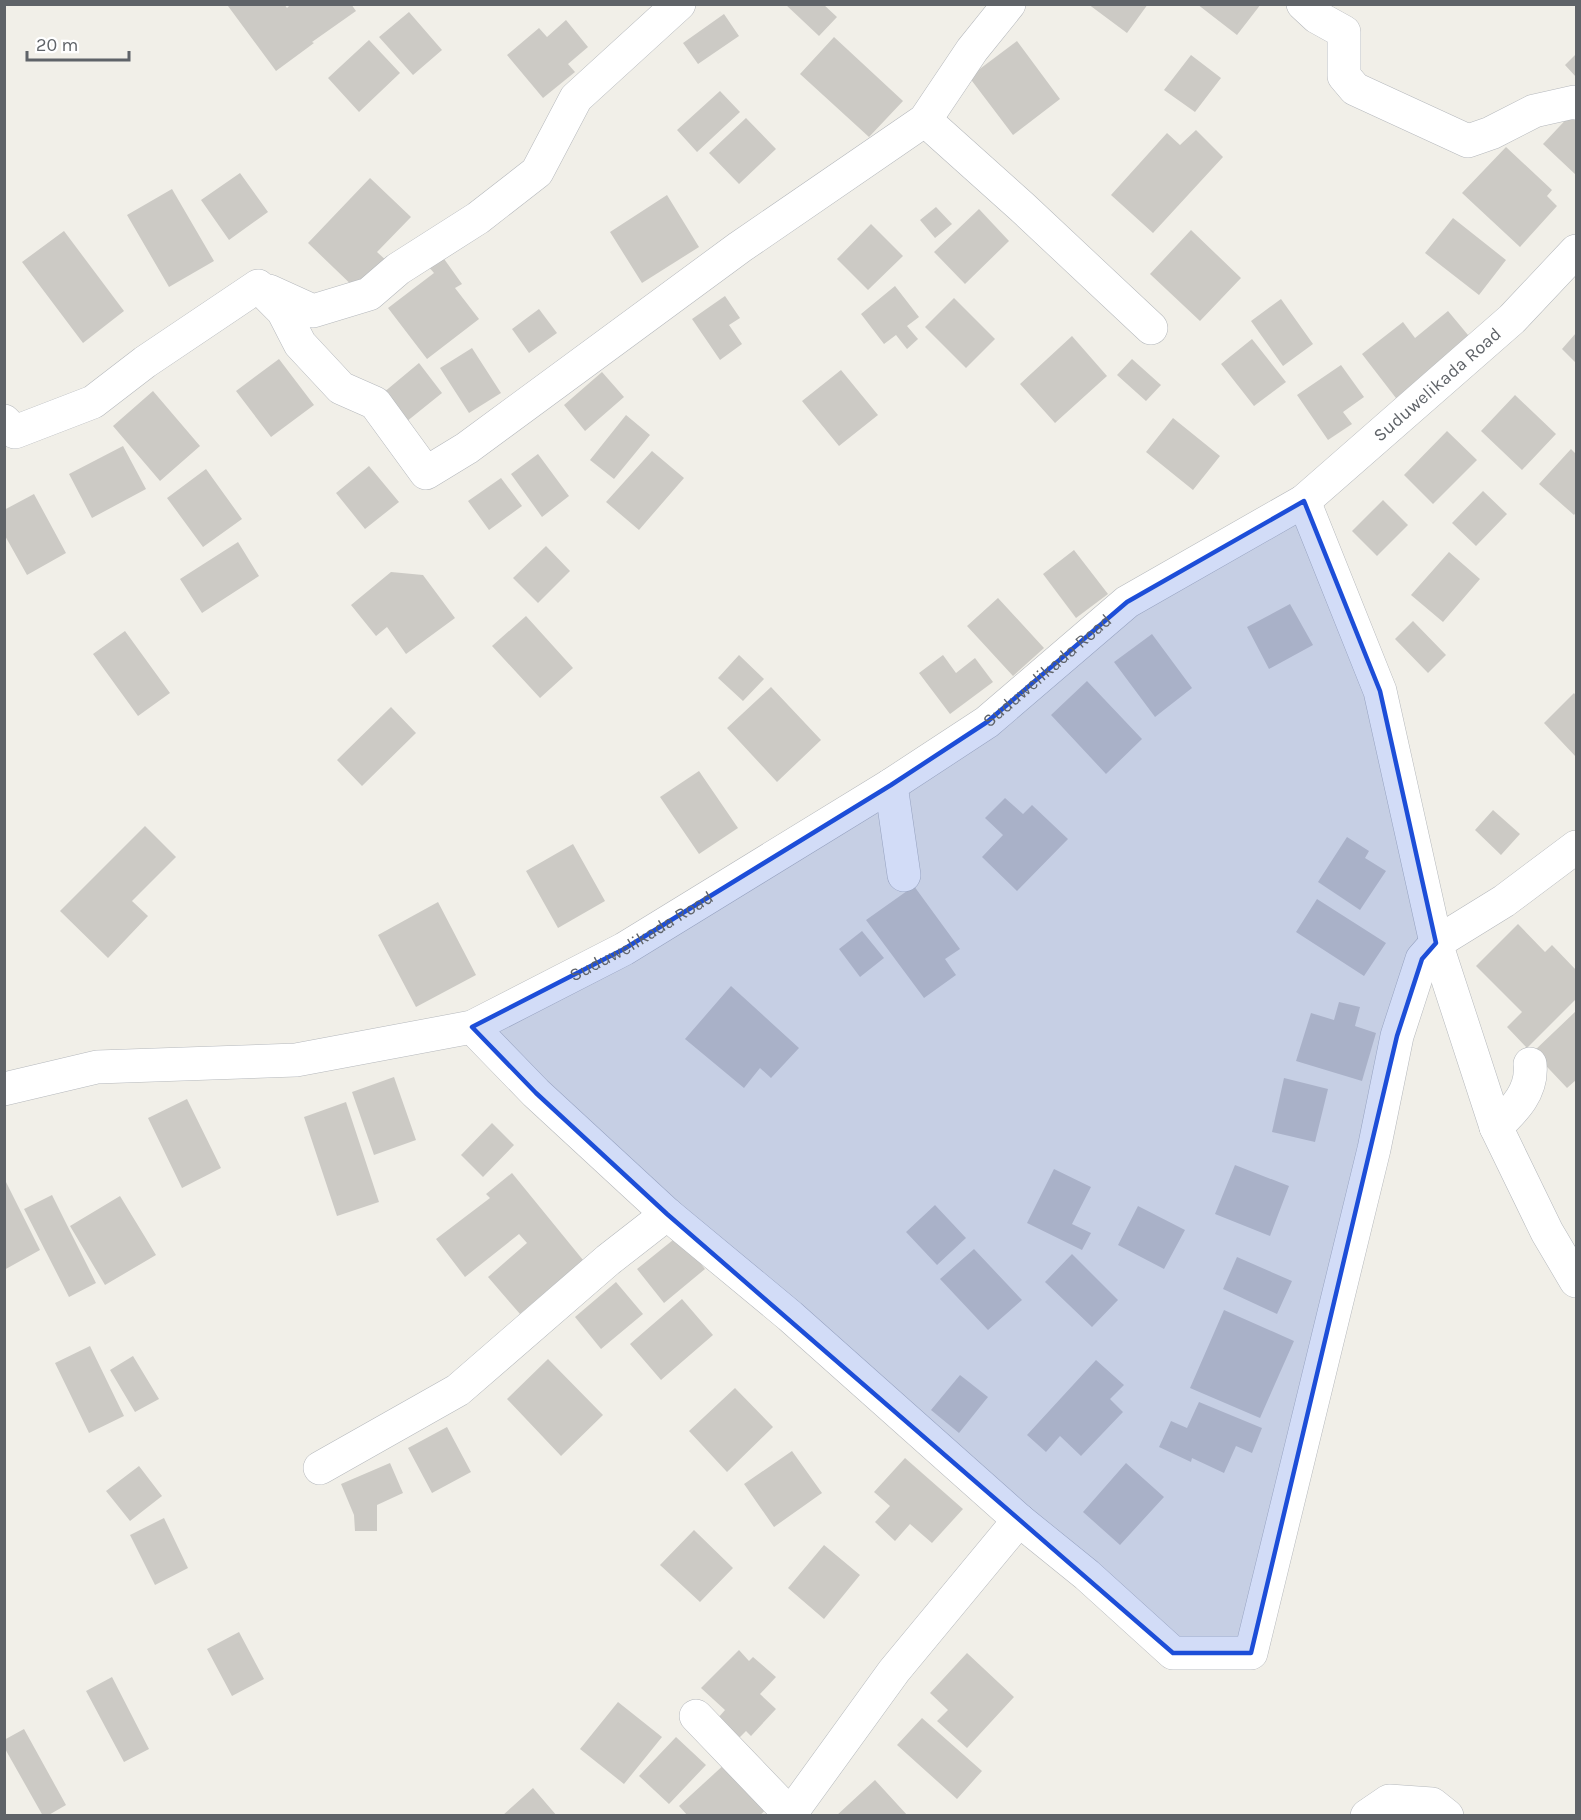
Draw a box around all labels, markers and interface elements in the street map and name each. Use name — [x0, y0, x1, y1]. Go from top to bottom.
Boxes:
scale bar — [27, 24, 129, 62]
text: 20 m — [36, 34, 78, 56]
street label: Suduwelikada Road — [1369, 323, 1506, 446]
street label: Suduwelikada Road — [978, 609, 1116, 732]
street label: Suduwelikada Road — [566, 886, 717, 986]

